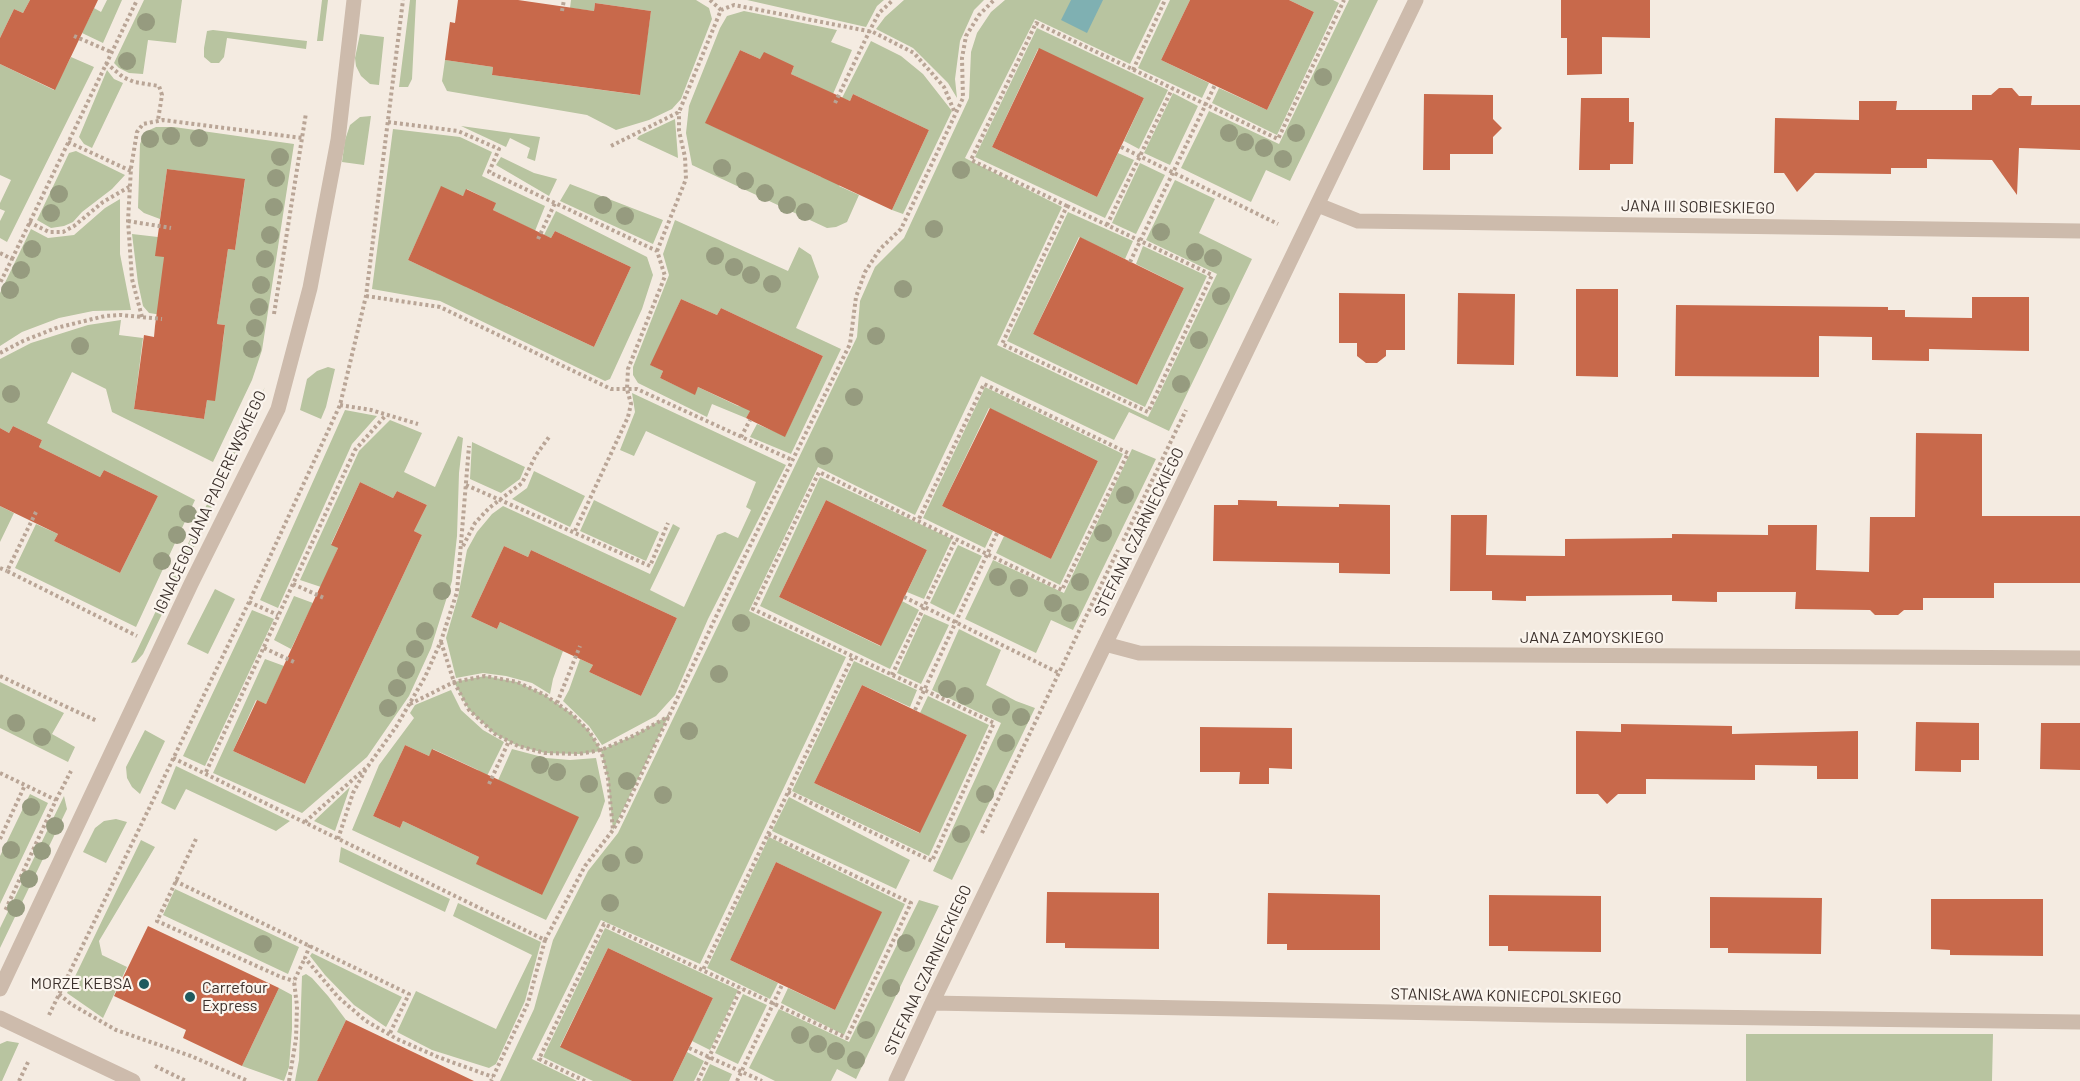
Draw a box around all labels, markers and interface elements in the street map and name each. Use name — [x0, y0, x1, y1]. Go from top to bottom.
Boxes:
street label: JANA III SOBIESKIEGO — [1621, 196, 1775, 218]
street label: IGNACEGO JANA PADEREWSKIEGO — [150, 387, 270, 617]
street label: STEFANA CZARNIECKIEGO — [1090, 445, 1188, 619]
street label: JANA ZAMOYSKIEGO — [1520, 628, 1664, 648]
street label: STEFANA CZARNIECKIEGO — [880, 882, 976, 1058]
place label: MORZE KEBSA — [31, 974, 132, 994]
marker: MORZE KEBSA — [137, 977, 151, 991]
place label: Carrefour Express — [202, 978, 268, 1016]
street label: STANISŁAWA KONIECPOLSKIEGO — [1390, 984, 1622, 1008]
marker: Carrefour Express — [183, 990, 197, 1004]

